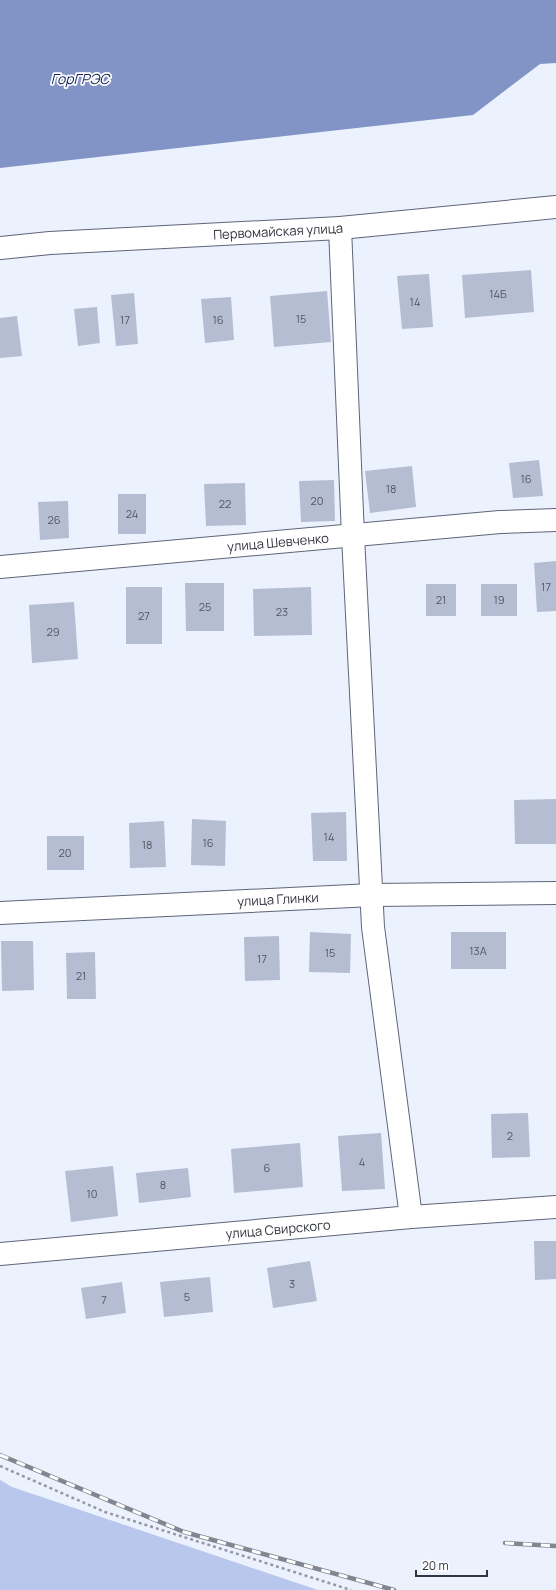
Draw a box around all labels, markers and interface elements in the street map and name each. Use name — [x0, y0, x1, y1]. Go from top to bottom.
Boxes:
water label: ГорГРЭС — [51, 69, 111, 88]
street label: Первомайская улица — [213, 219, 343, 243]
house number: 14Б — [489, 286, 507, 301]
house number: 14 — [410, 294, 420, 309]
house number: 15 — [296, 311, 306, 326]
house number: 17 — [120, 312, 130, 327]
house number: 16 — [212, 312, 224, 327]
house number: 16 — [520, 471, 532, 486]
house number: 18 — [386, 481, 396, 496]
house number: 20 — [311, 493, 323, 508]
house number: 22 — [219, 496, 231, 511]
house number: 24 — [126, 506, 138, 521]
house number: 26 — [47, 512, 61, 527]
street label: улица Шевченко — [226, 529, 330, 555]
house number: 17 — [541, 579, 551, 594]
house number: 21 — [436, 592, 446, 607]
house number: 19 — [493, 592, 505, 607]
house number: 25 — [199, 599, 211, 614]
house number: 23 — [276, 604, 288, 619]
house number: 27 — [138, 608, 150, 623]
house number: 29 — [46, 624, 60, 639]
house number: 14 — [324, 829, 334, 844]
house number: 16 — [202, 835, 214, 850]
house number: 18 — [142, 837, 152, 852]
house number: 20 — [59, 845, 71, 860]
street label: улица Глинки — [237, 888, 319, 910]
house number: 13А — [469, 943, 487, 958]
house number: 15 — [325, 945, 335, 960]
house number: 17 — [257, 951, 267, 966]
house number: 21 — [76, 968, 86, 983]
house number: 2 — [507, 1128, 513, 1143]
house number: 4 — [359, 1154, 365, 1169]
house number: 6 — [264, 1160, 271, 1175]
house number: 8 — [160, 1177, 166, 1192]
house number: 10 — [86, 1186, 98, 1201]
street label: улица Свирского — [225, 1215, 332, 1243]
house number: 3 — [289, 1276, 295, 1291]
house number: 5 — [184, 1289, 190, 1304]
house number: 7 — [101, 1292, 107, 1307]
scale bar — [416, 1552, 487, 1578]
text: 20 m — [422, 1557, 449, 1574]

